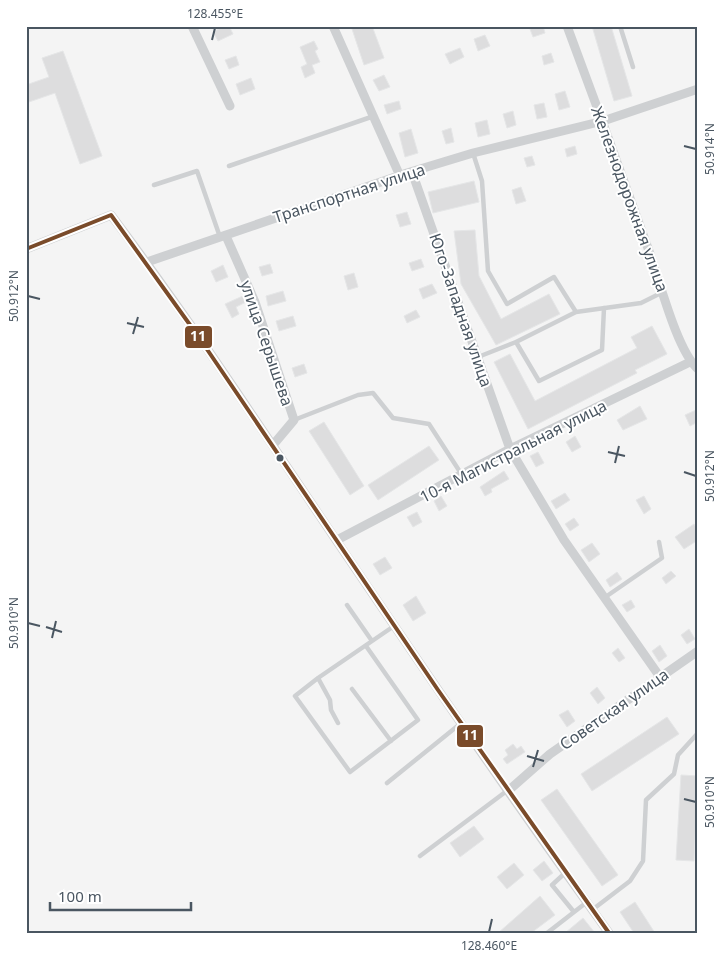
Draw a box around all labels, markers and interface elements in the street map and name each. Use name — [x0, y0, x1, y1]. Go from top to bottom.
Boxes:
text: 128.455°E — [187, 5, 243, 22]
street label: Железнодорожная улица — [586, 103, 674, 295]
text: 50.914°N — [701, 123, 718, 175]
street label: Транспортная улица — [270, 158, 428, 228]
street label: Юго-Западная улица — [424, 230, 498, 390]
text: 50.912°N — [5, 270, 22, 322]
street label: улица Серышева — [235, 277, 299, 409]
line badge: 11 — [184, 325, 213, 349]
text: 11 — [190, 326, 206, 345]
street label: 10-я Магистральная улица — [416, 394, 610, 508]
text: 50.912°N — [701, 450, 718, 502]
unlabelled marker — [275, 453, 285, 463]
text: 50.910°N — [5, 597, 22, 649]
street label: Советская улица — [555, 663, 673, 755]
line badge: 11 — [456, 724, 484, 748]
text: 11 — [462, 725, 478, 744]
text: 50.910°N — [701, 776, 718, 828]
scale bar — [50, 879, 191, 911]
text: 100 m — [58, 886, 102, 906]
text: 128.460°E — [461, 937, 517, 954]

